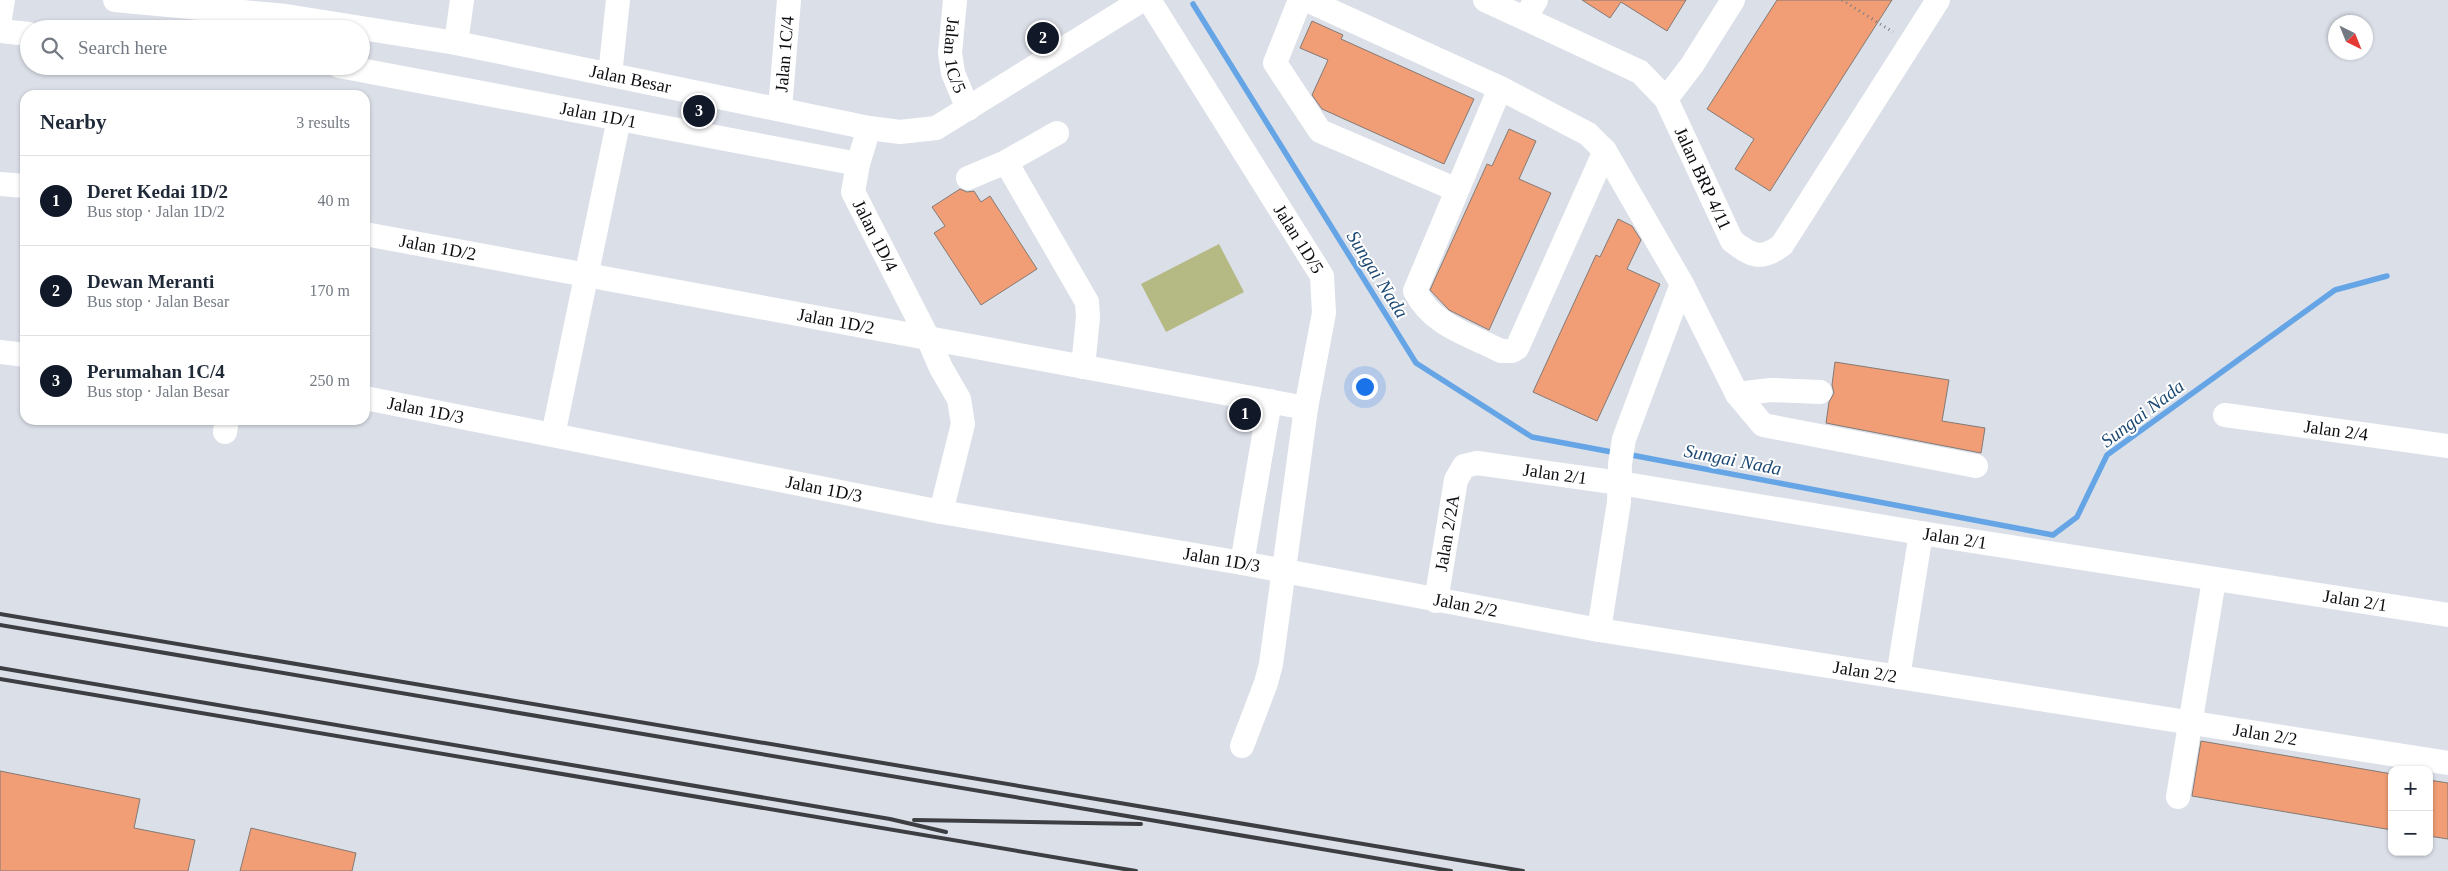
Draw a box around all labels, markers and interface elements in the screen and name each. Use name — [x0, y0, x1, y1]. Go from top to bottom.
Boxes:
street label: Jalan 1C/4 — [771, 15, 798, 93]
north arrow — [2328, 15, 2373, 60]
street label: Jalan 1C/5 — [940, 17, 970, 96]
pin: 2 — [1027, 19, 1059, 57]
search box — [20, 20, 370, 75]
icon: search — [38, 34, 66, 62]
text: Search here — [78, 37, 167, 58]
street label: Jalan Besar — [588, 61, 673, 97]
pin: 3 — [683, 92, 715, 130]
street label: Jalan 1D/1 — [558, 98, 638, 132]
text: Nearby — [40, 110, 107, 134]
text: 3 results — [296, 114, 350, 131]
street label: Jalan BRP 4/11 — [1671, 124, 1735, 233]
text: Deret Kedai 1D/2 — [87, 181, 228, 202]
text: 1 — [52, 192, 60, 209]
text: 40 m — [318, 192, 350, 209]
street label: Jalan 1D/4 — [849, 196, 902, 275]
street label: Jalan 1D/5 — [1270, 201, 1328, 277]
text: Bus stop · Jalan 1D/2 — [87, 203, 225, 220]
water label: Sungai Nada — [1343, 227, 1413, 322]
street label: Jalan 1D/2 — [398, 231, 478, 264]
text: Dewan Meranti — [87, 271, 214, 292]
text: 2 — [52, 282, 60, 299]
text: 170 m — [310, 282, 350, 299]
text: Bus stop · Jalan Besar — [87, 293, 229, 310]
street label: Jalan 1D/2 — [796, 304, 876, 338]
text: Perumahan 1C/4 — [87, 361, 225, 382]
text: 3 — [52, 372, 60, 389]
text: 250 m — [310, 372, 350, 389]
your location — [1352, 374, 1378, 400]
water label: Sungai Nada — [2097, 375, 2188, 451]
text: Bus stop · Jalan Besar — [87, 383, 229, 400]
street label: Jalan 1D/3 — [386, 393, 466, 427]
pin: 1 — [1229, 395, 1261, 433]
street label: Jalan 2/4 — [2303, 416, 2369, 445]
water label: Sungai Nada — [1682, 440, 1783, 479]
street label: Jalan 2/1 — [1522, 460, 1588, 488]
street label: Jalan 1D/3 — [784, 472, 864, 506]
street label: Jalan 2/2A — [1431, 493, 1463, 573]
street label: Jalan 2/1 — [1922, 523, 1988, 553]
street label: Jalan 1D/3 — [1182, 543, 1262, 576]
street label: Jalan 2/1 — [2322, 586, 2389, 615]
street label: Jalan 2/2 — [1432, 589, 1499, 621]
street label: Jalan 2/2 — [1832, 657, 1898, 687]
street label: Jalan 2/2 — [2232, 719, 2299, 749]
map controls — [2388, 766, 2433, 856]
button: + — [2388, 766, 2433, 811]
button: − — [2388, 811, 2433, 856]

